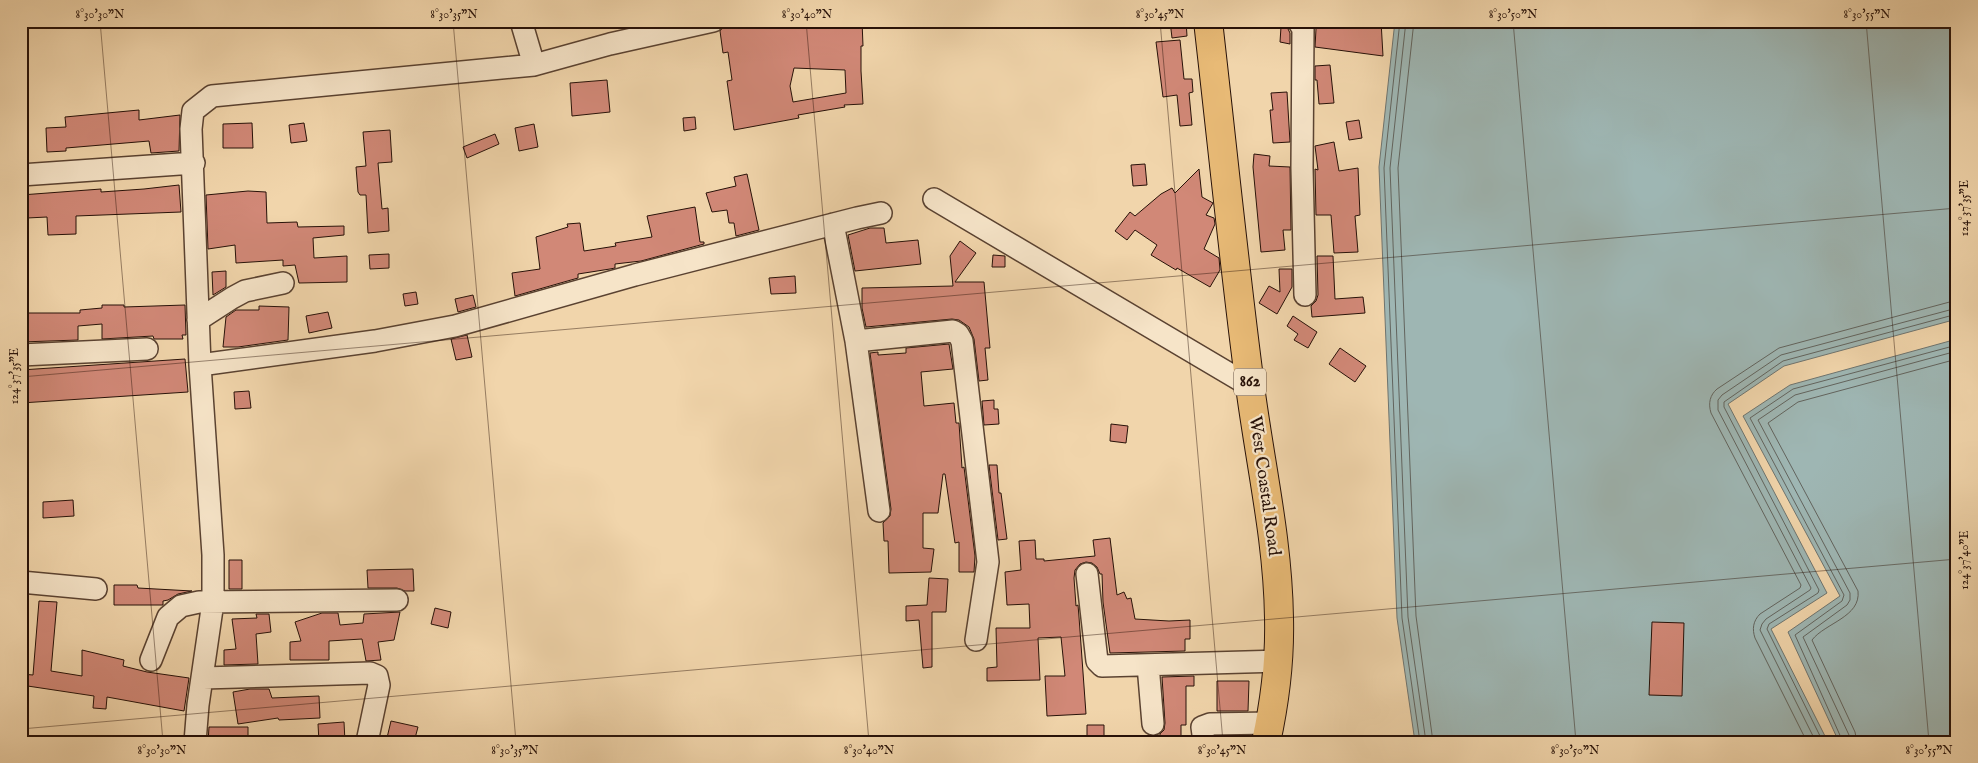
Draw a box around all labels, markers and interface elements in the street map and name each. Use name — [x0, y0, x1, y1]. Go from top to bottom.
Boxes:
text: 8°30'30"N — [76, 7, 125, 22]
text: 8°30'35"N — [430, 7, 478, 22]
text: 8°30'40"N — [782, 7, 833, 22]
text: 8°30'45"N — [1136, 7, 1185, 22]
text: 8°30'50"N — [1489, 7, 1538, 22]
text: 8°30'55"N — [1843, 7, 1891, 22]
text: 124°37'35"E — [1957, 180, 1972, 236]
text: 124°37'35"E — [7, 348, 22, 404]
road number: 862 — [1234, 368, 1266, 396]
street label: West Coastal Road — [1243, 415, 1285, 558]
text: 124°37'40"E — [1957, 530, 1972, 590]
text: 8°30'30"N — [138, 743, 187, 758]
text: 8°30'35"N — [491, 743, 539, 758]
text: 8°30'40"N — [844, 743, 895, 758]
text: 8°30'45"N — [1198, 743, 1247, 758]
text: 8°30'50"N — [1551, 743, 1600, 758]
text: 8°30'55"N — [1905, 743, 1953, 758]

